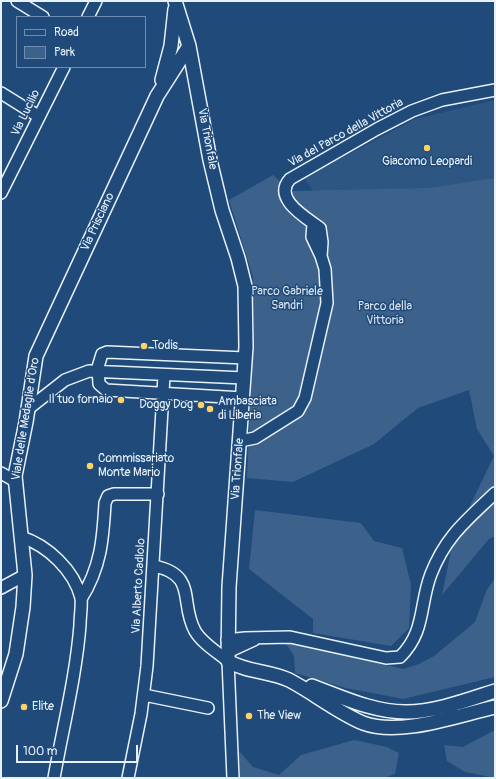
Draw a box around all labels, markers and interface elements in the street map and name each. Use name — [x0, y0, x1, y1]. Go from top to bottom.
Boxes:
legend — [16, 16, 146, 68]
text: Road — [54, 25, 79, 40]
text: Park — [54, 45, 75, 60]
street label: Via Lucilio — [9, 87, 43, 139]
street label: Via del Parco della Vittoria — [286, 95, 406, 171]
street label: Via Trionfale — [194, 107, 220, 171]
marker: Giacomo Leopardi — [422, 143, 432, 153]
place label: Giacomo Leopardi — [382, 155, 472, 169]
street label: Via Prisciano — [78, 191, 118, 253]
park label: Parco Gabriele Sandri — [251, 285, 323, 313]
park label: Parco della Vittoria — [358, 300, 412, 328]
place label: Todis — [152, 339, 178, 353]
marker: Todis — [139, 341, 149, 351]
street label: Viale delle Medaglie d'Oro — [9, 356, 43, 482]
place label: Il tuo fornaio — [48, 393, 113, 407]
marker: Il tuo fornaio — [116, 395, 126, 405]
place label: Ambasciata di Liberia — [218, 395, 277, 423]
place label: Doggy Dog — [139, 398, 193, 412]
marker: Doggy Dog — [196, 400, 206, 410]
marker: Ambasciata di Liberia — [205, 404, 215, 414]
street label: Via Trionfale — [229, 438, 247, 500]
place label: Commissariato Monte Mario — [98, 452, 174, 480]
marker: Commissariato Monte Mario — [85, 461, 95, 471]
street label: Via Alberto Cadlolo — [129, 538, 149, 634]
place label: Elite — [32, 700, 54, 714]
marker: Elite — [19, 702, 29, 712]
place label: The View — [257, 709, 301, 723]
marker: The View — [244, 711, 254, 721]
scale bar — [18, 737, 140, 763]
text: 100 m — [23, 744, 57, 759]

